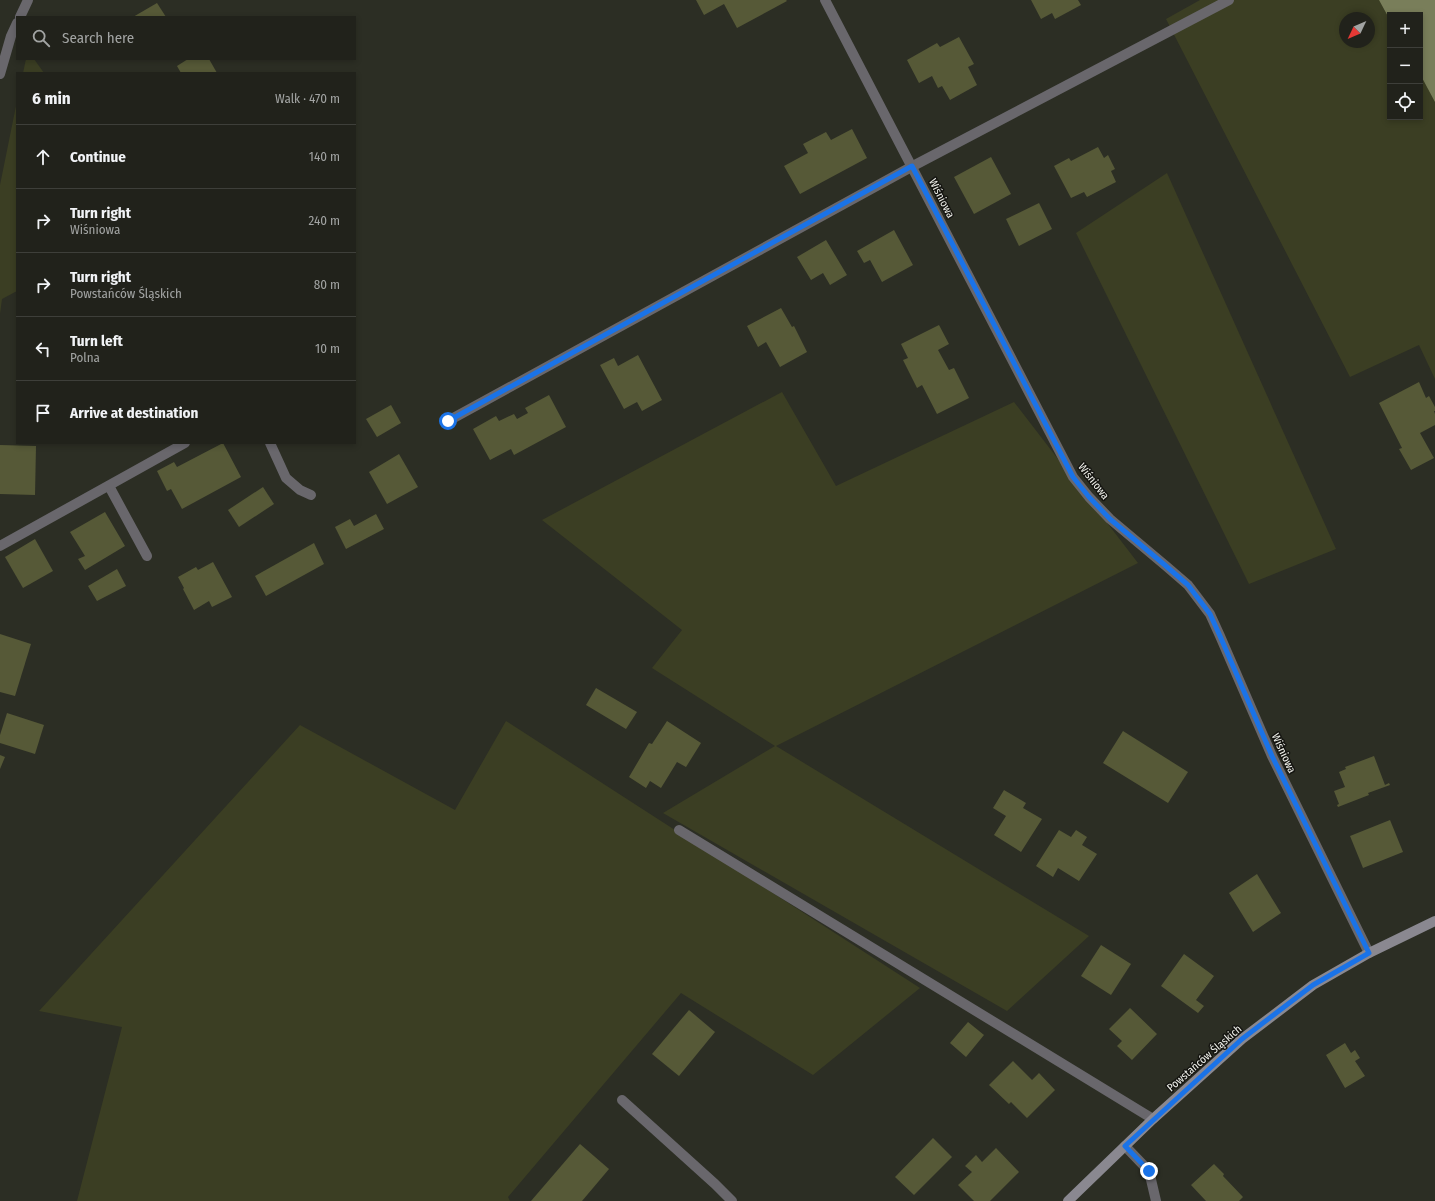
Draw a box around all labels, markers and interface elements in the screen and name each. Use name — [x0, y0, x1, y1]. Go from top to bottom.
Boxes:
north arrow — [1339, 12, 1375, 48]
map controls — [1387, 12, 1423, 120]
button: + — [1387, 12, 1423, 48]
search box — [16, 16, 356, 60]
icon: search — [30, 27, 52, 49]
text: Search here — [62, 29, 134, 47]
button: − — [1387, 48, 1423, 84]
button: locate — [1387, 84, 1423, 120]
text: 6 min — [32, 88, 71, 109]
text: Walk · 470 m — [275, 91, 340, 106]
icon: ahead — [32, 146, 54, 168]
text: Continue — [70, 148, 126, 166]
text: 140 m — [309, 149, 340, 164]
street label: Wiśniowa — [926, 176, 957, 220]
text: Turn right — [70, 204, 131, 222]
icon: right — [32, 210, 54, 232]
text: 240 m — [308, 213, 340, 228]
text: Wiśniowa — [70, 222, 120, 237]
text: Turn right — [70, 268, 131, 286]
icon: right — [32, 274, 54, 296]
text: 80 m — [314, 277, 340, 292]
text: Powstańców Śląskich — [70, 286, 182, 301]
text: Turn left — [70, 332, 123, 350]
icon: left — [32, 338, 54, 360]
text: 10 m — [315, 341, 340, 356]
text: Polna — [70, 350, 100, 365]
icon: arrive — [32, 402, 54, 424]
text: Arrive at destination — [70, 404, 198, 422]
route start — [439, 412, 457, 430]
street label: Wiśniowa — [1075, 461, 1112, 502]
street label: Wiśniowa — [1269, 731, 1298, 775]
street label: Powstańców Śląskich — [1164, 1022, 1244, 1094]
route end — [1140, 1162, 1158, 1180]

